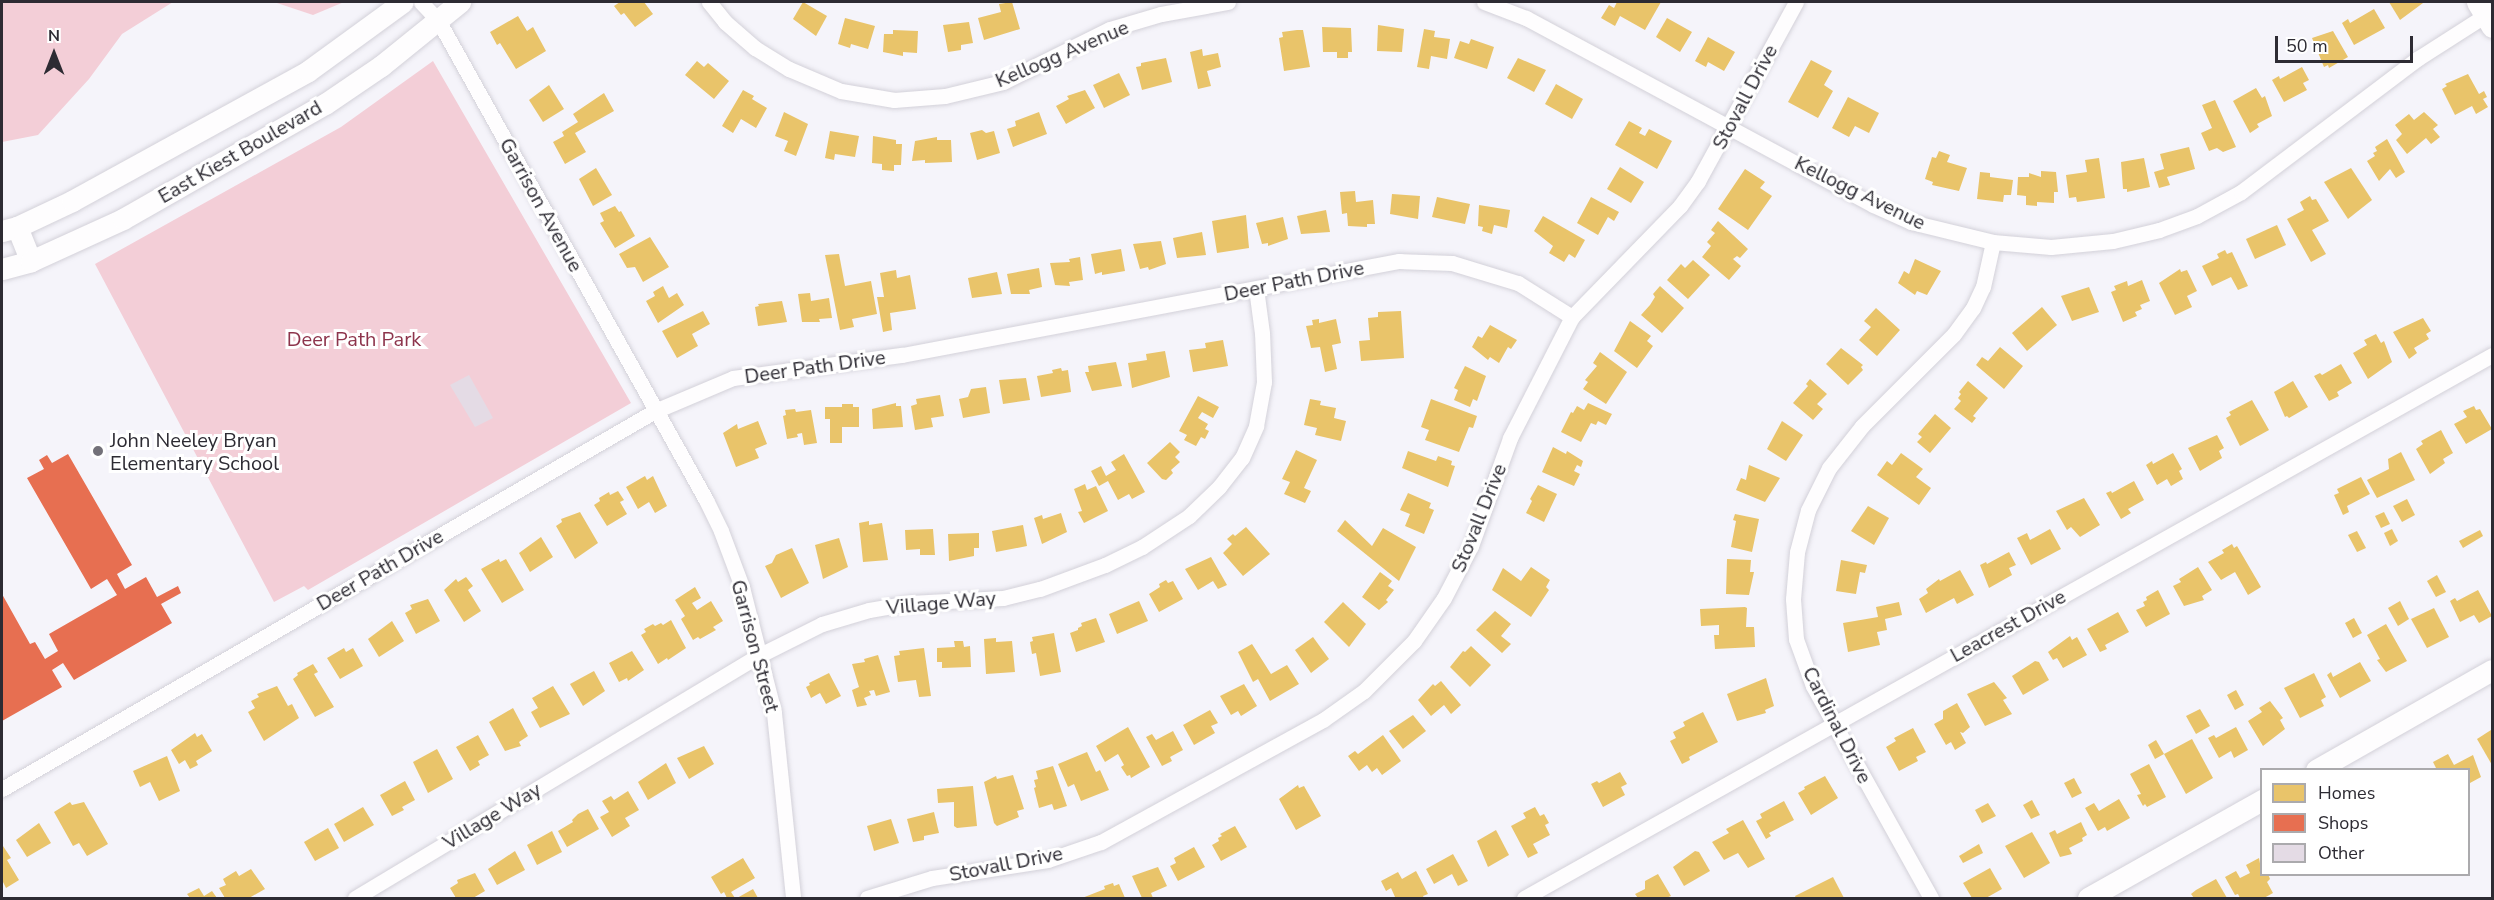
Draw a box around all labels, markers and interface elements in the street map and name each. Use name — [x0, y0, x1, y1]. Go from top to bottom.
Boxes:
street label: Kellogg Avenue — [992, 15, 1132, 93]
north arrow — [24, 24, 84, 84]
scale bar — [2278, 24, 2416, 62]
text: N — [48, 25, 60, 47]
text: 50 m — [2286, 34, 2328, 58]
street label: Stovall Drive — [1707, 40, 1783, 154]
street label: East Kiest Boulevard — [154, 95, 326, 209]
street label: Garrison Avenue — [494, 134, 588, 276]
street label: Kellogg Avenue — [1791, 151, 1929, 235]
street label: Deer Path Drive — [1222, 256, 1366, 306]
park label: Deer Path Park — [287, 327, 421, 351]
street label: Deer Path Drive — [743, 345, 887, 389]
place label: John Neeley Bryan Elementary School — [110, 428, 279, 475]
marker: John Neeley Bryan Elementary School — [91, 444, 105, 458]
street label: Stovall Drive — [1446, 460, 1512, 576]
street label: Deer Path Drive — [312, 524, 448, 616]
street label: Garrison Street — [726, 577, 784, 715]
street label: Leacrest Drive — [1946, 584, 2070, 668]
street label: Village Way — [885, 586, 997, 620]
street label: Cardinal Drive — [1797, 663, 1877, 787]
legend — [2260, 768, 2470, 876]
street label: Village Way — [439, 777, 545, 855]
text: Homes — [2318, 781, 2375, 805]
text: Shops — [2318, 811, 2368, 835]
street label: Stovall Drive — [947, 841, 1065, 887]
text: Other — [2318, 841, 2364, 865]

